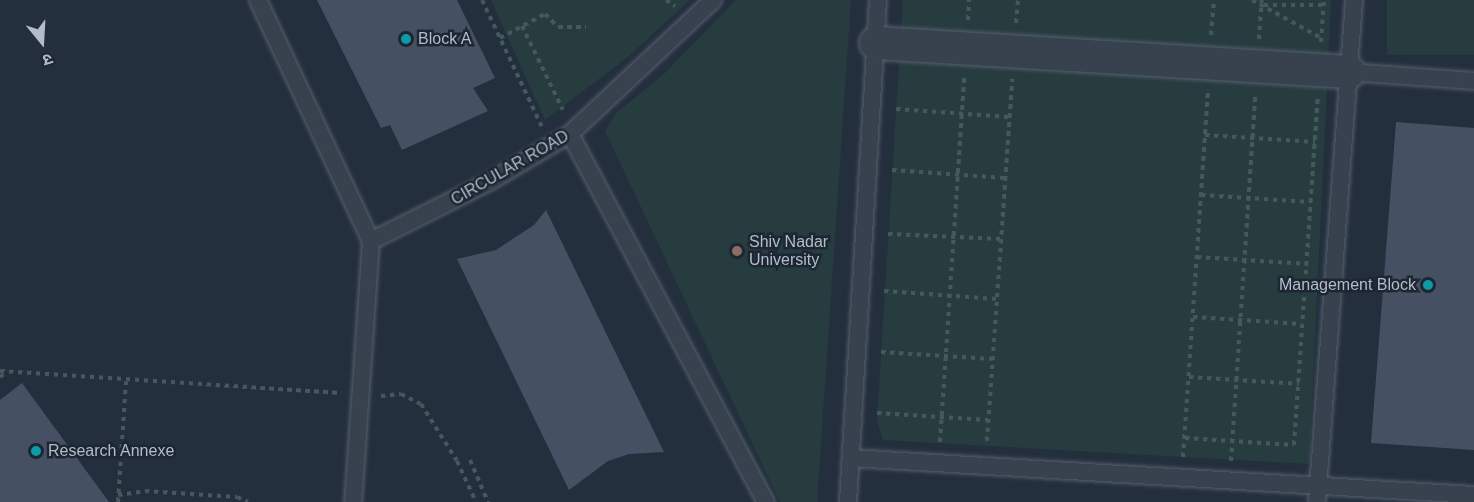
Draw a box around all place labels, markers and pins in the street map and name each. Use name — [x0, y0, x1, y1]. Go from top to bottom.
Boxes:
place label: Block A — [418, 29, 472, 49]
marker: Block A — [399, 32, 413, 46]
place label: Shiv Nadar University — [749, 232, 828, 270]
marker: Shiv Nadar University — [730, 244, 744, 258]
place label: Management Block — [1279, 275, 1416, 295]
marker: Management Block — [1421, 278, 1435, 292]
place label: Research Annexe — [48, 441, 175, 461]
marker: Research Annexe — [29, 444, 43, 458]

